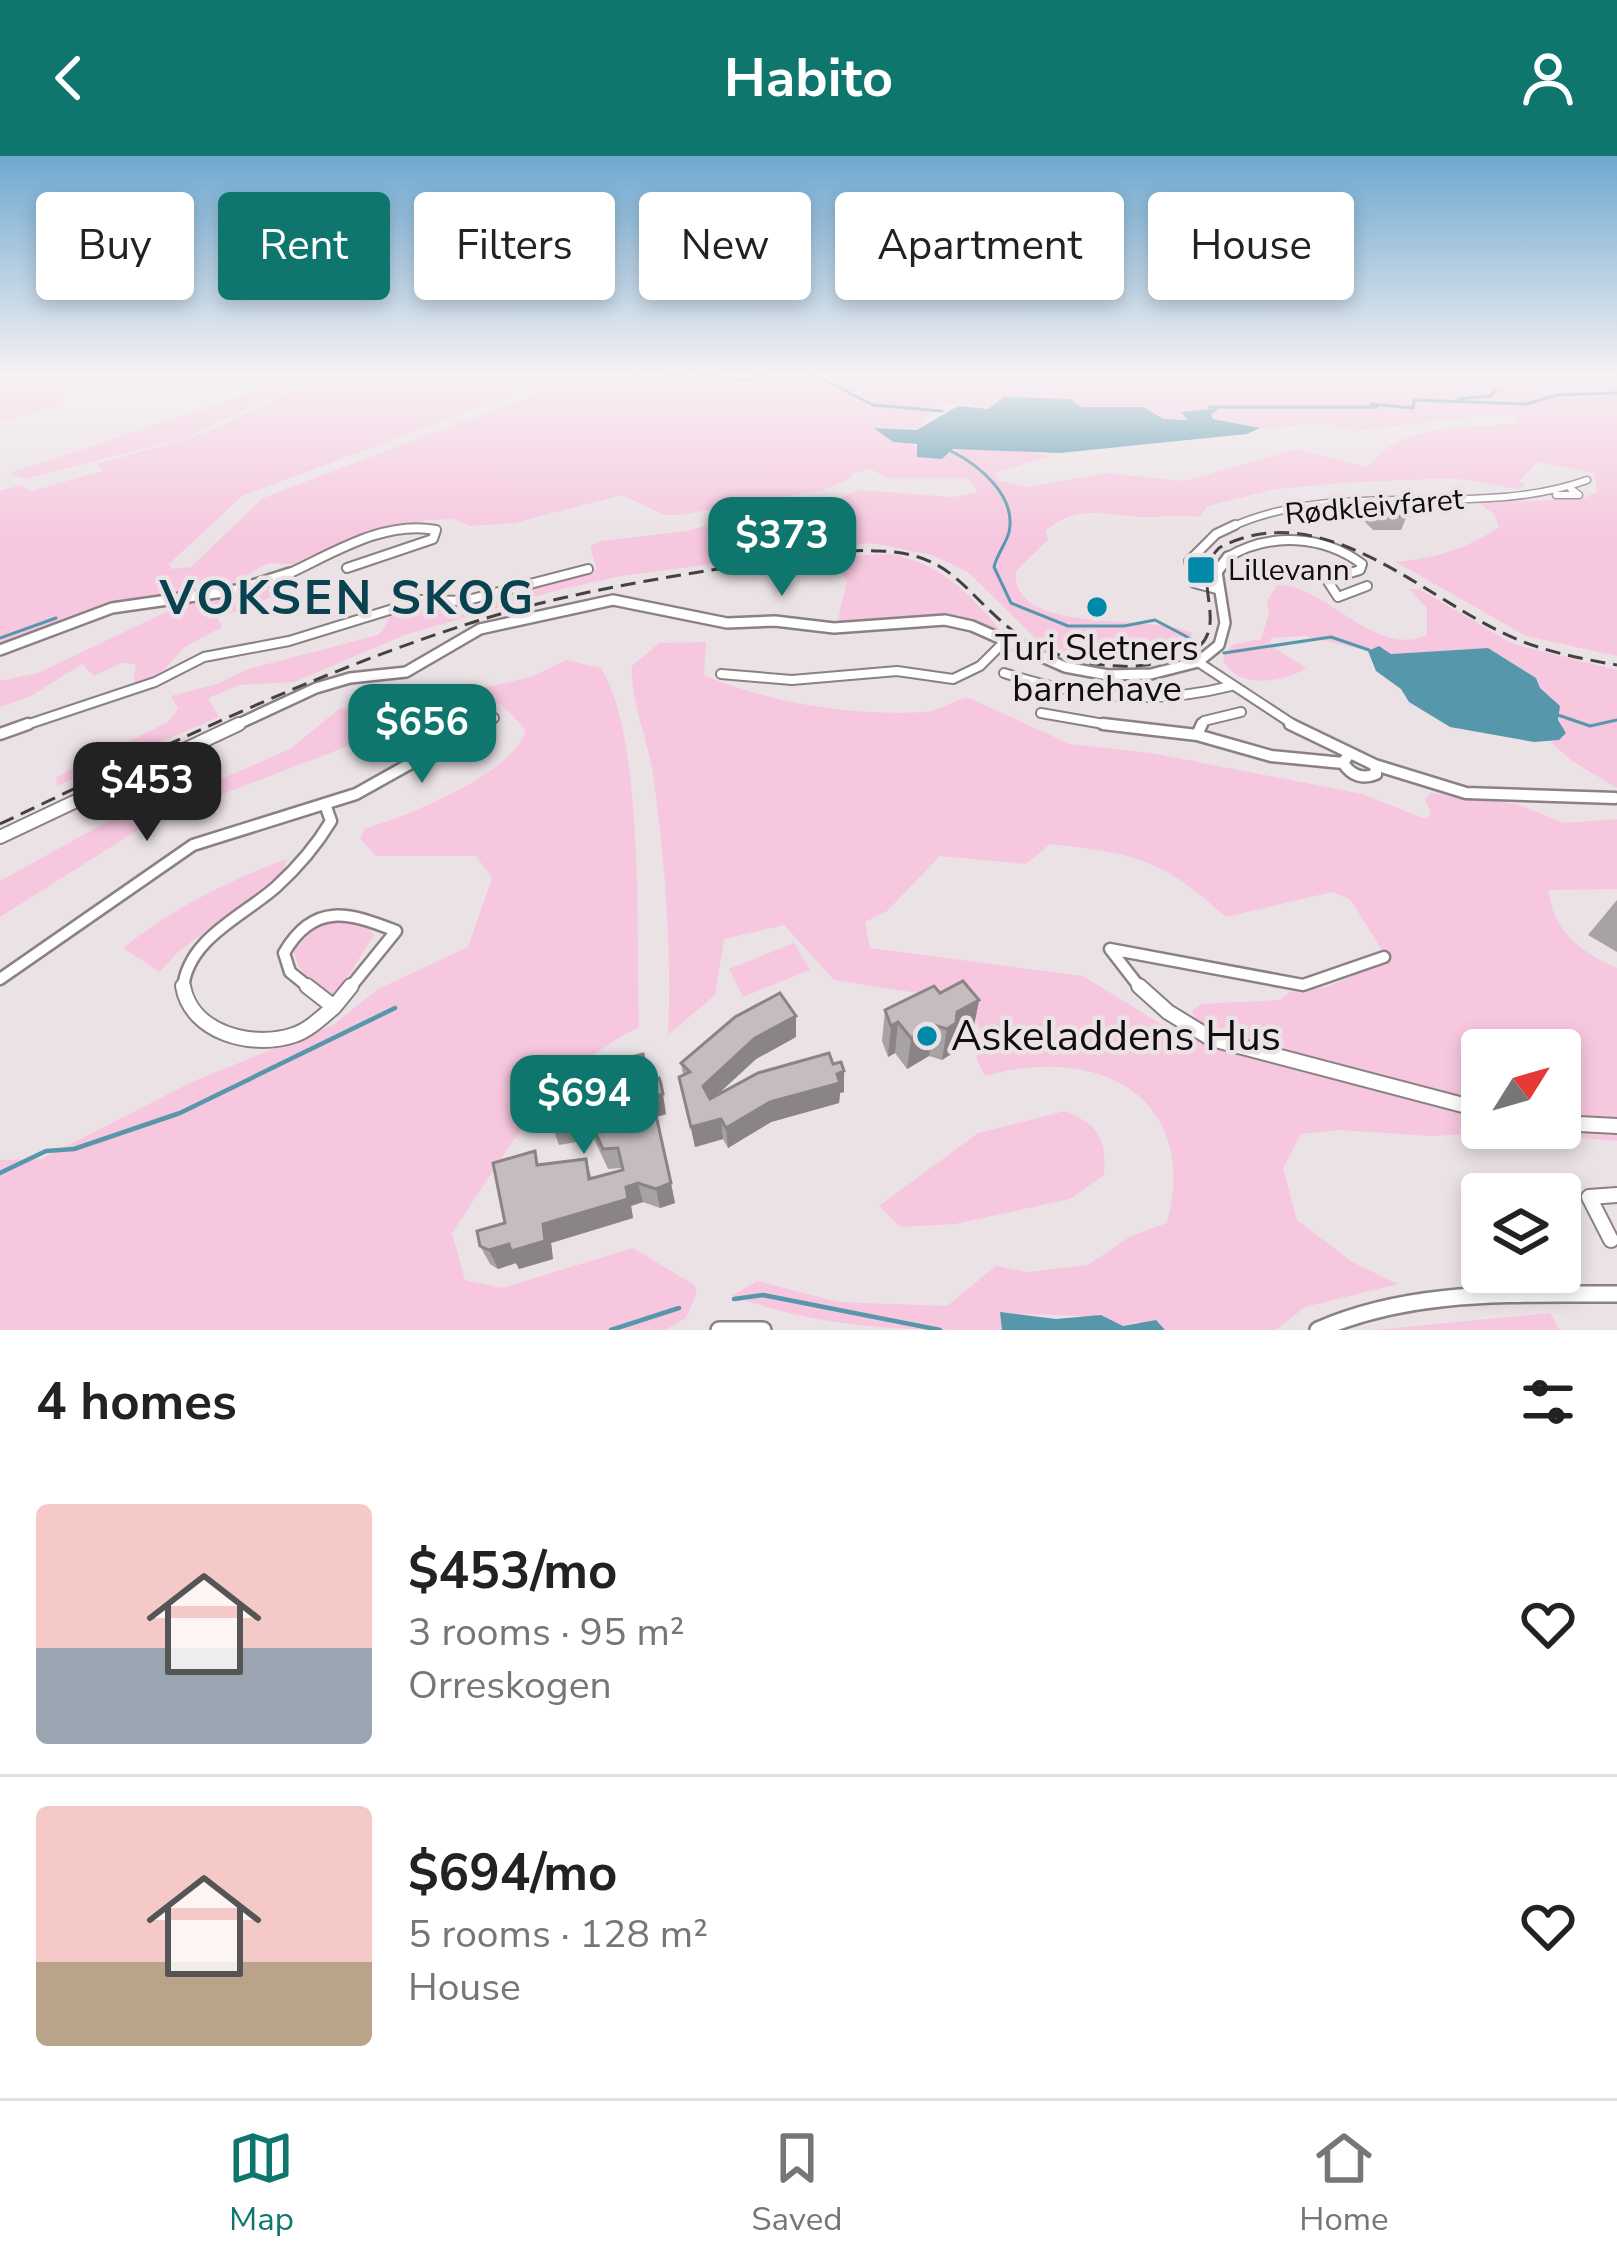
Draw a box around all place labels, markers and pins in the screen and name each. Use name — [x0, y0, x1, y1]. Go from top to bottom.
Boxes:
pin: $373 — [711, 497, 853, 599]
place label: Lillevann — [1228, 550, 1350, 591]
marker: Lillevann — [1185, 554, 1217, 586]
marker: Turi Sletners barnehave — [1084, 594, 1110, 620]
place label: Turi Sletners barnehave — [995, 624, 1199, 714]
pin: $656 — [351, 684, 493, 786]
pin: $453 — [76, 742, 218, 844]
place label: Askeladdens Hus — [951, 1008, 1281, 1065]
marker: Askeladdens Hus — [914, 1023, 940, 1049]
pin: $694 — [513, 1055, 655, 1157]

